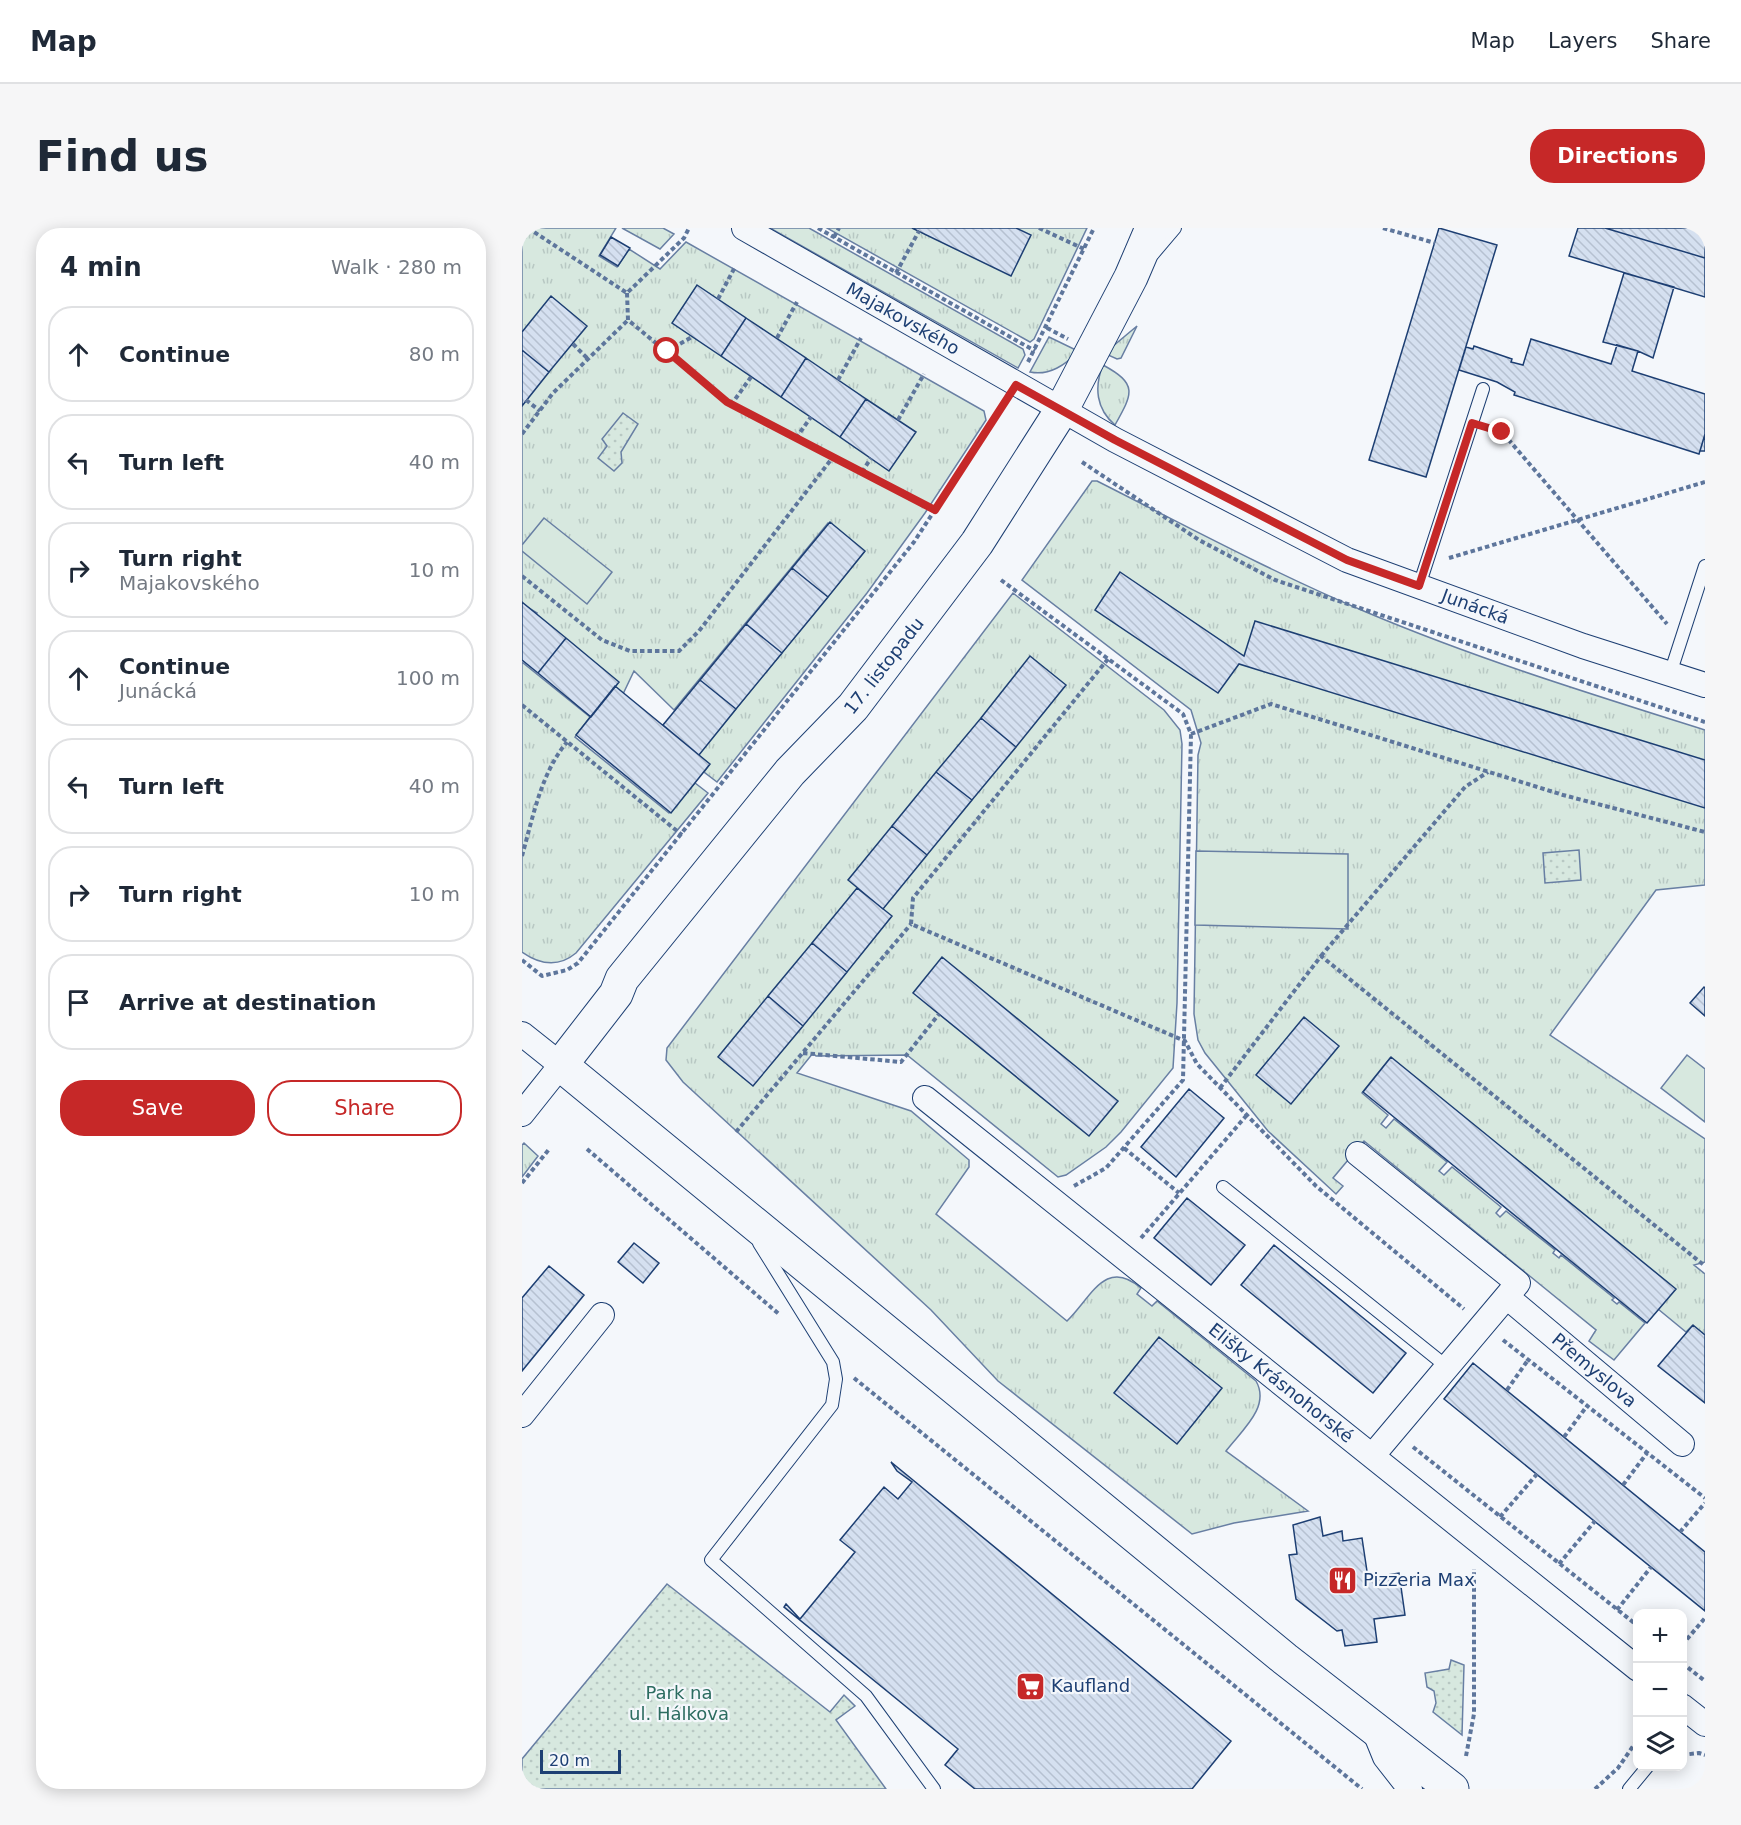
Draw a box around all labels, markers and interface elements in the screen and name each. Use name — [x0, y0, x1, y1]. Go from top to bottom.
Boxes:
text: Map — [30, 25, 97, 58]
text: Map — [1471, 29, 1515, 53]
text: Layers — [1548, 29, 1617, 53]
text: Share — [1650, 29, 1711, 53]
button: Directions — [1530, 129, 1705, 183]
text: Find us — [36, 132, 209, 181]
text: 4 min — [60, 252, 142, 282]
text: Walk · 280 m — [331, 255, 462, 279]
street label: Majakovského — [843, 278, 963, 359]
route start — [653, 337, 679, 363]
icon: ahead — [62, 338, 95, 371]
text: Continue — [119, 342, 230, 367]
text: 80 m — [409, 342, 460, 366]
route end — [1488, 418, 1514, 444]
icon: left — [62, 446, 95, 479]
text: Turn left — [119, 450, 224, 475]
text: 40 m — [409, 450, 460, 474]
text: Turn right — [119, 546, 242, 571]
icon: right — [62, 554, 95, 587]
text: 10 m — [409, 558, 460, 582]
text: Majakovského — [119, 571, 260, 595]
street label: Junácká — [1438, 584, 1512, 628]
street label: 17. listopadu — [839, 613, 928, 718]
text: Continue — [119, 654, 230, 679]
icon: ahead — [62, 662, 95, 695]
text: 100 m — [396, 666, 460, 690]
text: Junácká — [119, 679, 197, 703]
icon: left — [62, 770, 95, 803]
text: Turn left — [119, 774, 224, 799]
text: 40 m — [409, 774, 460, 798]
icon: right — [62, 878, 95, 911]
text: Turn right — [119, 882, 242, 907]
text: 10 m — [409, 882, 460, 906]
icon: arrive — [62, 986, 95, 1019]
text: Arrive at destination — [119, 990, 376, 1015]
button: Save — [60, 1080, 255, 1136]
button: Share — [267, 1080, 462, 1136]
street label: Elišky Krásnohorské — [1205, 1318, 1358, 1447]
street label: Přemyslova — [1548, 1328, 1641, 1411]
restaurant icon: Pizzeria Max — [1326, 1564, 1358, 1596]
place label: Pizzeria Max — [1363, 1569, 1475, 1590]
map controls — [1633, 1609, 1687, 1771]
button: + — [1633, 1609, 1687, 1663]
button: − — [1633, 1663, 1687, 1717]
supermarket icon: Kaufland — [1014, 1670, 1046, 1702]
place label: Kaufland — [1051, 1675, 1130, 1696]
park label: Park na ul. Hálkova — [629, 1682, 729, 1724]
button: layers — [1633, 1717, 1687, 1771]
scale bar — [540, 1747, 621, 1774]
text: 20 m — [549, 1751, 590, 1770]

